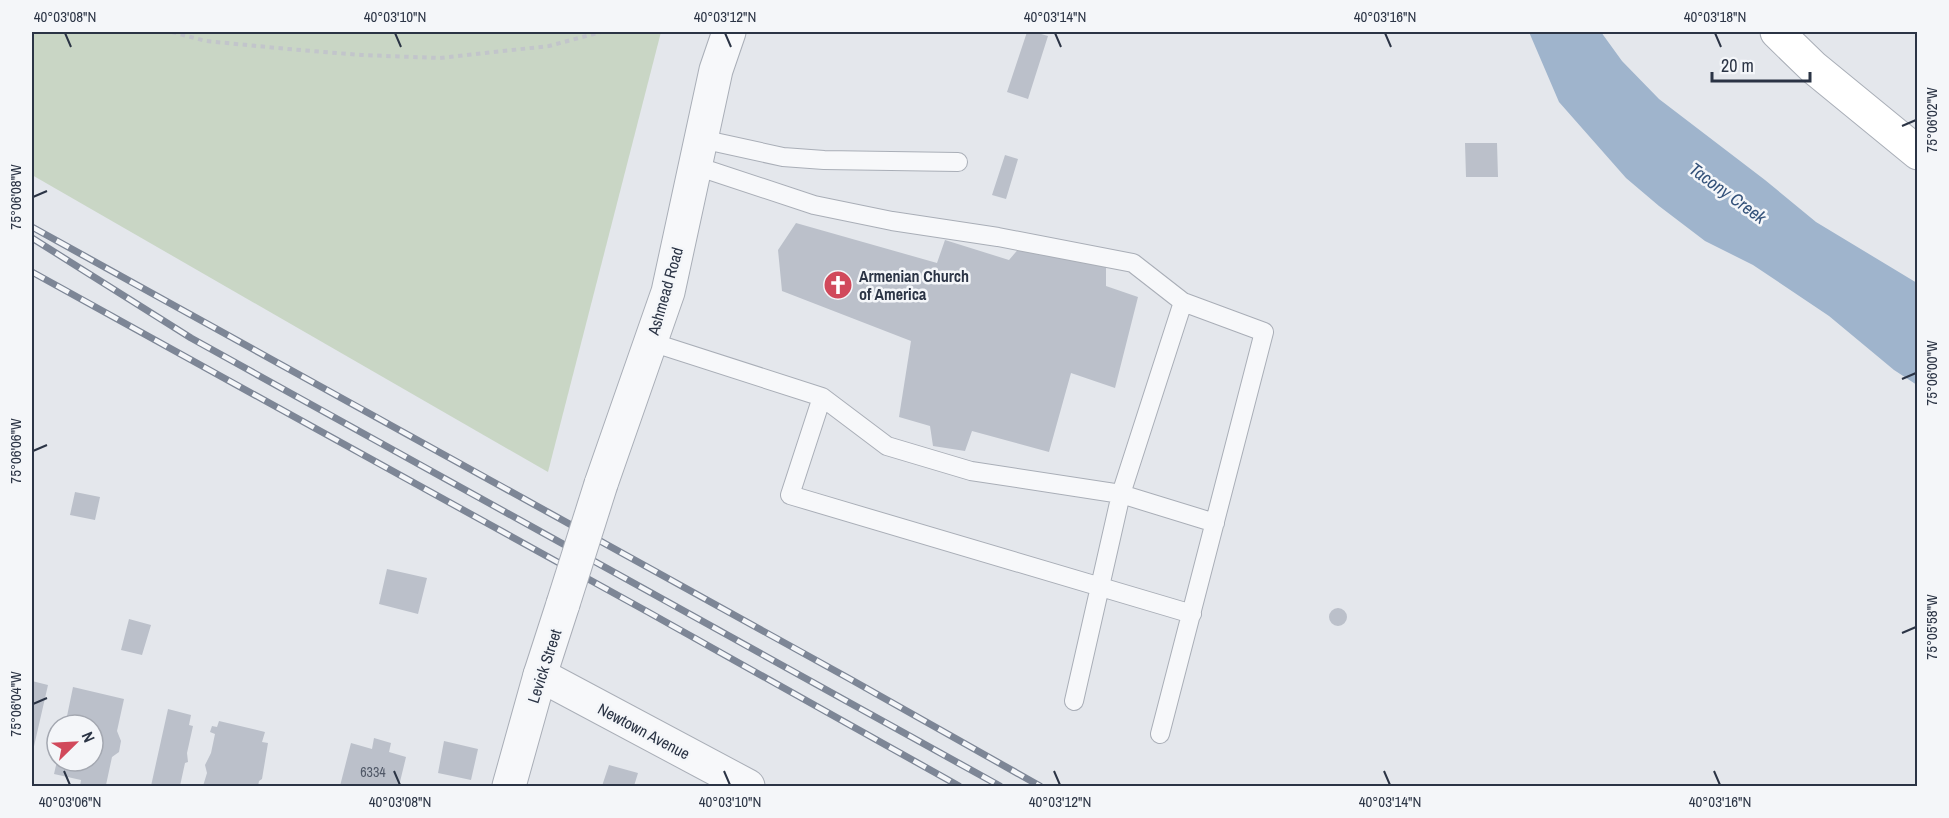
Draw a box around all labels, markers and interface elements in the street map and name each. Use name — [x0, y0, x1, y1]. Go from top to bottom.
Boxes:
text: 40°03'08"N — [34, 6, 96, 27]
text: 40°03'10"N — [364, 6, 426, 27]
text: 40°03'12"N — [694, 6, 756, 27]
text: 40°03'14"N — [1024, 6, 1086, 27]
text: 40°03'16"N — [1354, 6, 1416, 27]
text: 40°03'18"N — [1684, 6, 1746, 27]
scale bar — [1712, 45, 1810, 83]
text: 20 m — [1721, 53, 1754, 78]
text: 75°06'02"W — [1921, 87, 1942, 153]
water label: Tacony Creek — [1684, 156, 1772, 230]
text: 75°06'08"W — [5, 164, 26, 230]
street label: Ashmead Road — [642, 245, 688, 338]
place label: Armenian Church of America — [859, 265, 969, 305]
church icon: Armenian Church of America — [822, 269, 854, 301]
text: 75°06'00"W — [1921, 340, 1942, 406]
text: 75°06'06"W — [5, 418, 26, 484]
text: 75°05'58"W — [1921, 594, 1942, 660]
street label: Levick Street — [522, 626, 566, 706]
text: 75°06'04"W — [5, 671, 26, 737]
street label: Newtown Avenue — [594, 698, 694, 764]
north arrow — [45, 713, 105, 773]
text: N — [77, 728, 101, 746]
house number: 6334 — [360, 763, 386, 781]
text: 40°03'06"N — [39, 791, 101, 812]
text: 40°03'08"N — [369, 791, 431, 812]
text: 40°03'10"N — [699, 791, 761, 812]
text: 40°03'12"N — [1029, 791, 1091, 812]
text: 40°03'14"N — [1359, 791, 1421, 812]
text: 40°03'16"N — [1689, 791, 1751, 812]

